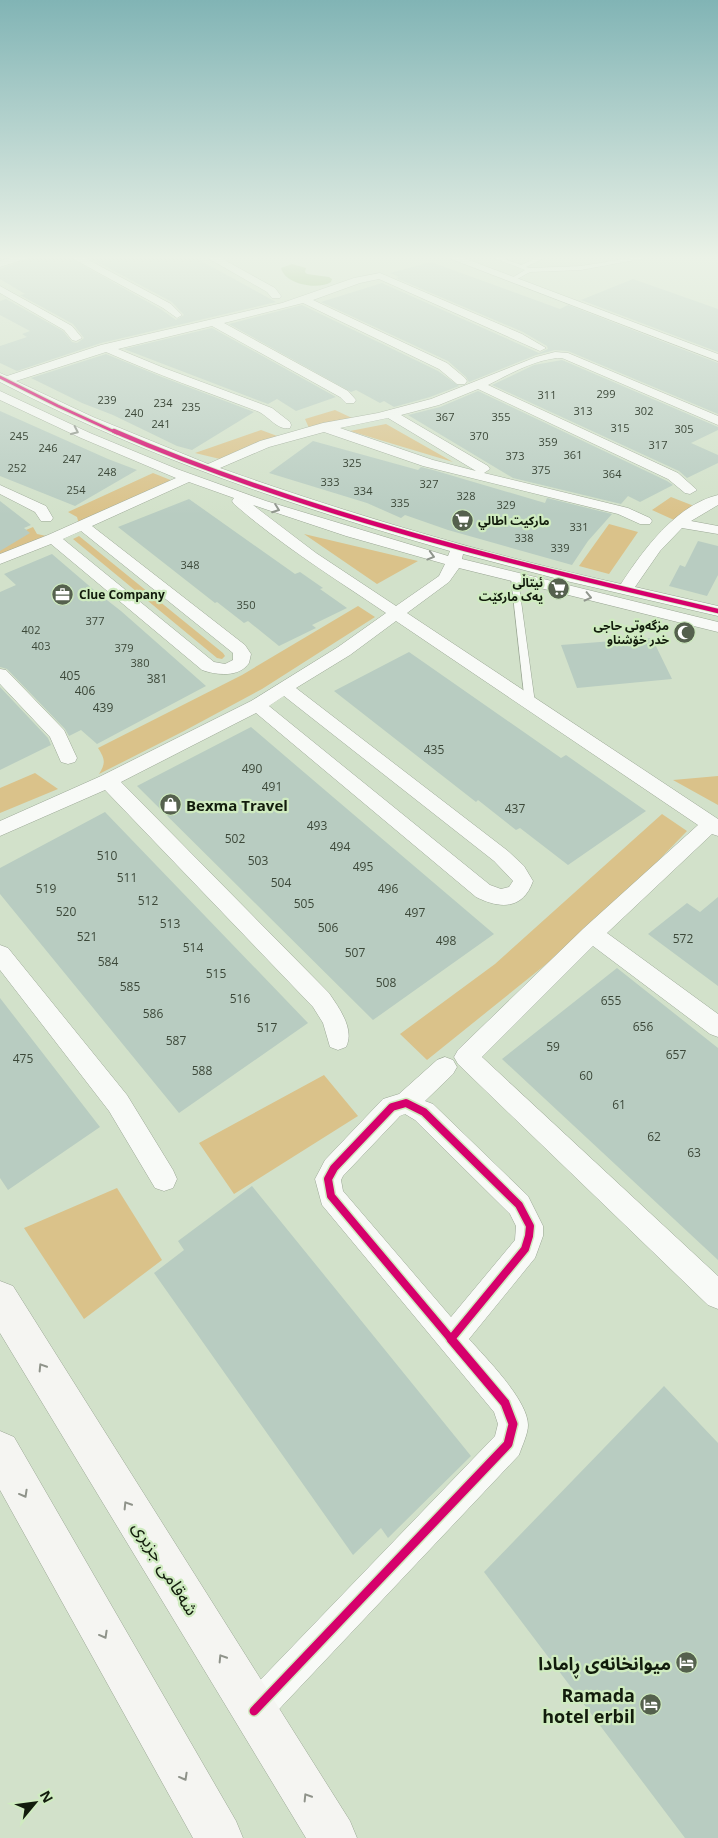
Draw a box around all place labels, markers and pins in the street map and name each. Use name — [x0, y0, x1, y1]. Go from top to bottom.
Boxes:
supermarket icon: ماركيت اطالي — [450, 508, 474, 532]
place label: ماركيت اطالي — [478, 512, 550, 530]
place label: ئیتاڵی یەک مارکێت — [479, 573, 543, 605]
supermarket icon: ئیتاڵی یەک مارکێت — [547, 577, 571, 601]
office icon: Clue Company — [51, 582, 75, 606]
place label: Clue Company — [79, 586, 165, 603]
place label: مزگه‌وتی حاجی خدر خۆشناو — [593, 617, 669, 648]
mosque icon: مزگه‌وتی حاجی خدر خۆشناو — [673, 620, 697, 644]
shop icon: Bexma Travel — [158, 793, 182, 817]
place label: Bexma Travel — [186, 795, 288, 815]
place label: میوانخانەی ڕامادا — [538, 1651, 671, 1679]
hotel icon: میوانخانەی ڕامادا — [675, 1651, 699, 1675]
place label: Ramada hotel erbil — [542, 1683, 635, 1728]
hotel icon: Ramada hotel erbil — [639, 1693, 663, 1717]

